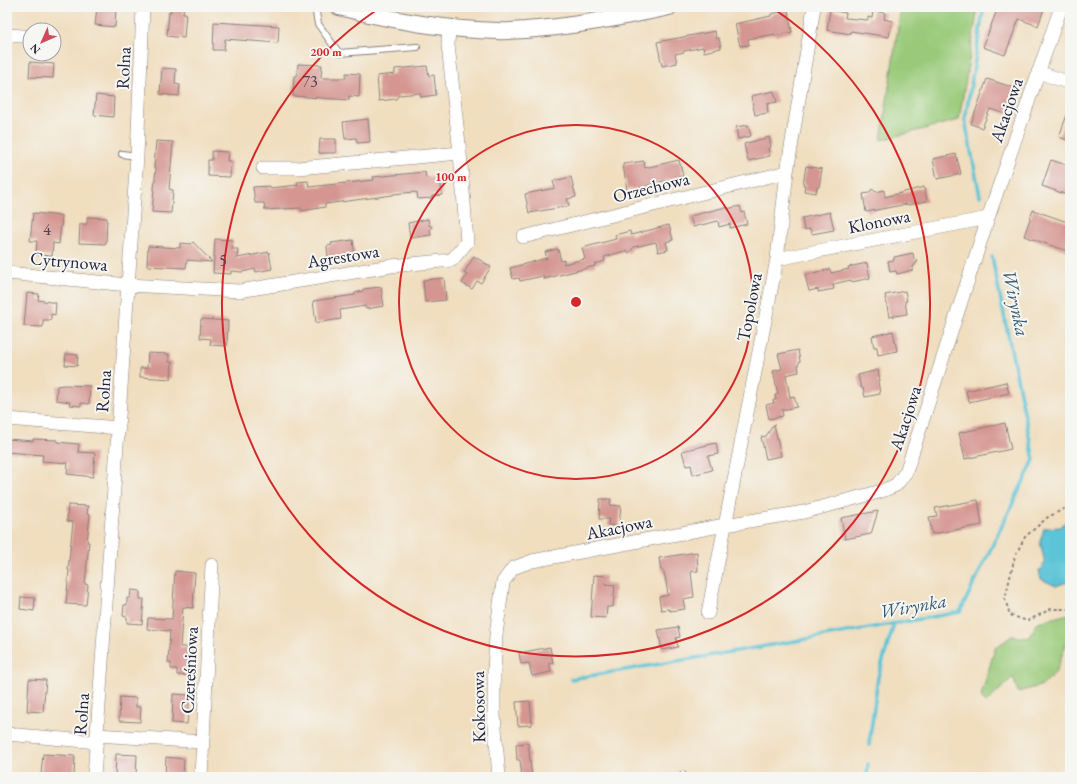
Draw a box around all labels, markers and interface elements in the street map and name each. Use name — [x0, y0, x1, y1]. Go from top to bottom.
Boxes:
north arrow — [22, 22, 62, 62]
text: N — [27, 41, 43, 57]
text: 200 m — [310, 44, 342, 60]
street label: Rolna — [110, 45, 136, 90]
house number: 73 — [302, 71, 318, 92]
street label: Akacjowa — [984, 74, 1028, 146]
street label: Orzechowa — [610, 166, 692, 208]
text: 100 m — [435, 169, 467, 185]
street label: Klonowa — [846, 204, 913, 238]
house number: 4 — [43, 219, 51, 240]
street label: Agrestowa — [304, 239, 381, 273]
street label: Cytrynowa — [29, 246, 109, 276]
house number: 5 — [219, 250, 227, 271]
water label: Wirynka — [997, 267, 1035, 339]
street label: Topolowa — [731, 270, 767, 343]
centre of rings — [569, 295, 583, 309]
street label: Rolna — [90, 368, 116, 413]
street label: Akacjowa — [883, 382, 927, 454]
street label: Akacjowa — [583, 509, 655, 545]
water label: Wirynka — [878, 588, 948, 624]
street label: Czereśniowa — [175, 625, 203, 714]
street label: Kokosowa — [466, 670, 490, 743]
street label: Rolna — [68, 691, 94, 736]

